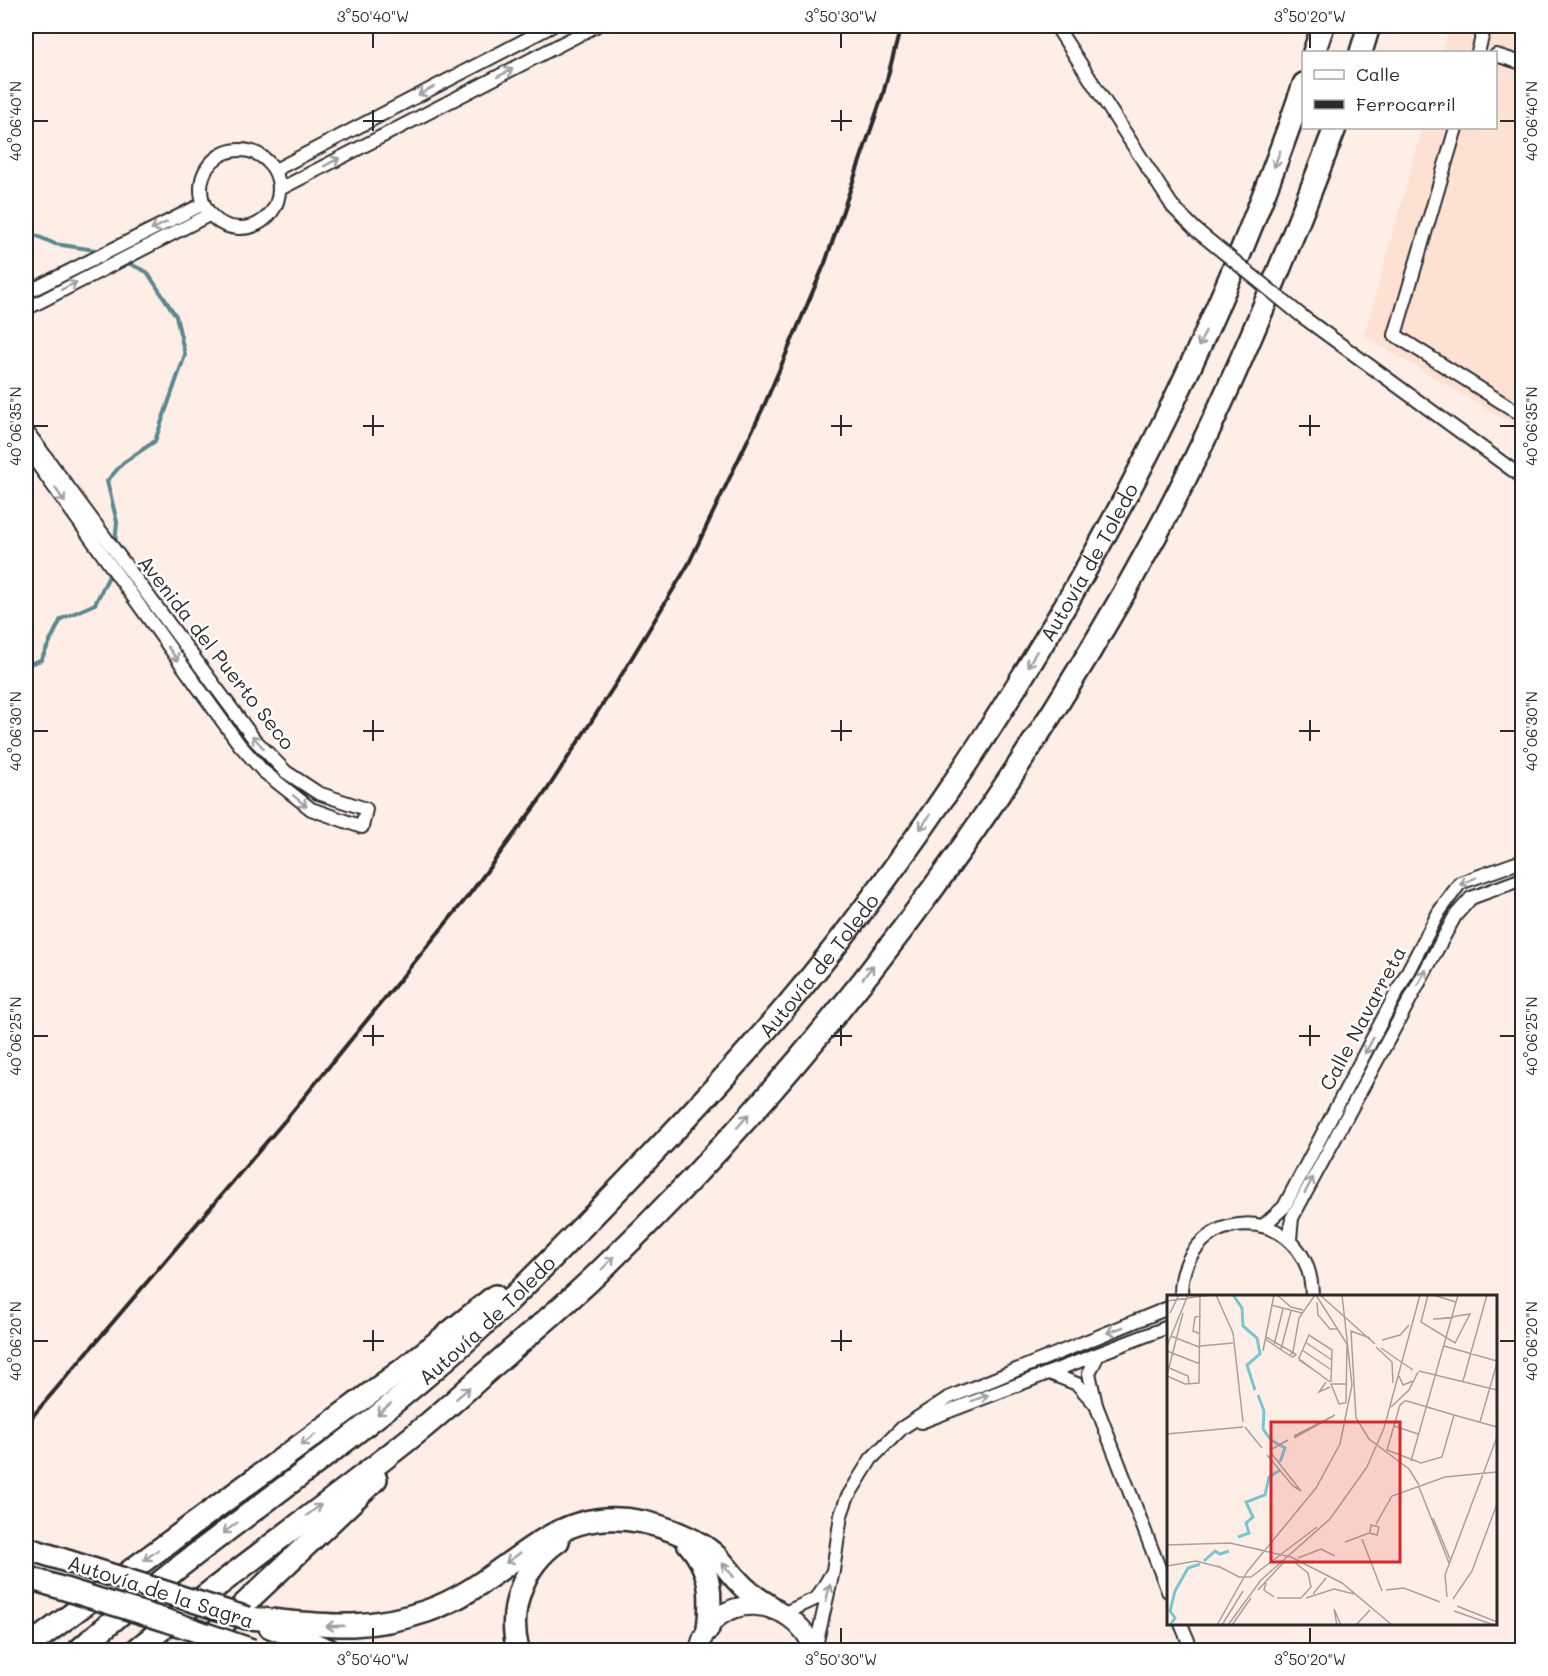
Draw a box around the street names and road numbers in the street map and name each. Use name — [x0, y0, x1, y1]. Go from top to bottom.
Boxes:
street label: Autovía de Toledo — [1034, 478, 1143, 646]
street label: Avenida del Puerto Seco — [133, 549, 301, 755]
street label: Autovía de Toledo — [753, 888, 884, 1043]
street label: Calle Navarreta — [1313, 941, 1411, 1095]
street label: Autovía de Toledo — [413, 1250, 561, 1390]
street label: Autovía de la Sagra — [65, 1549, 257, 1633]

